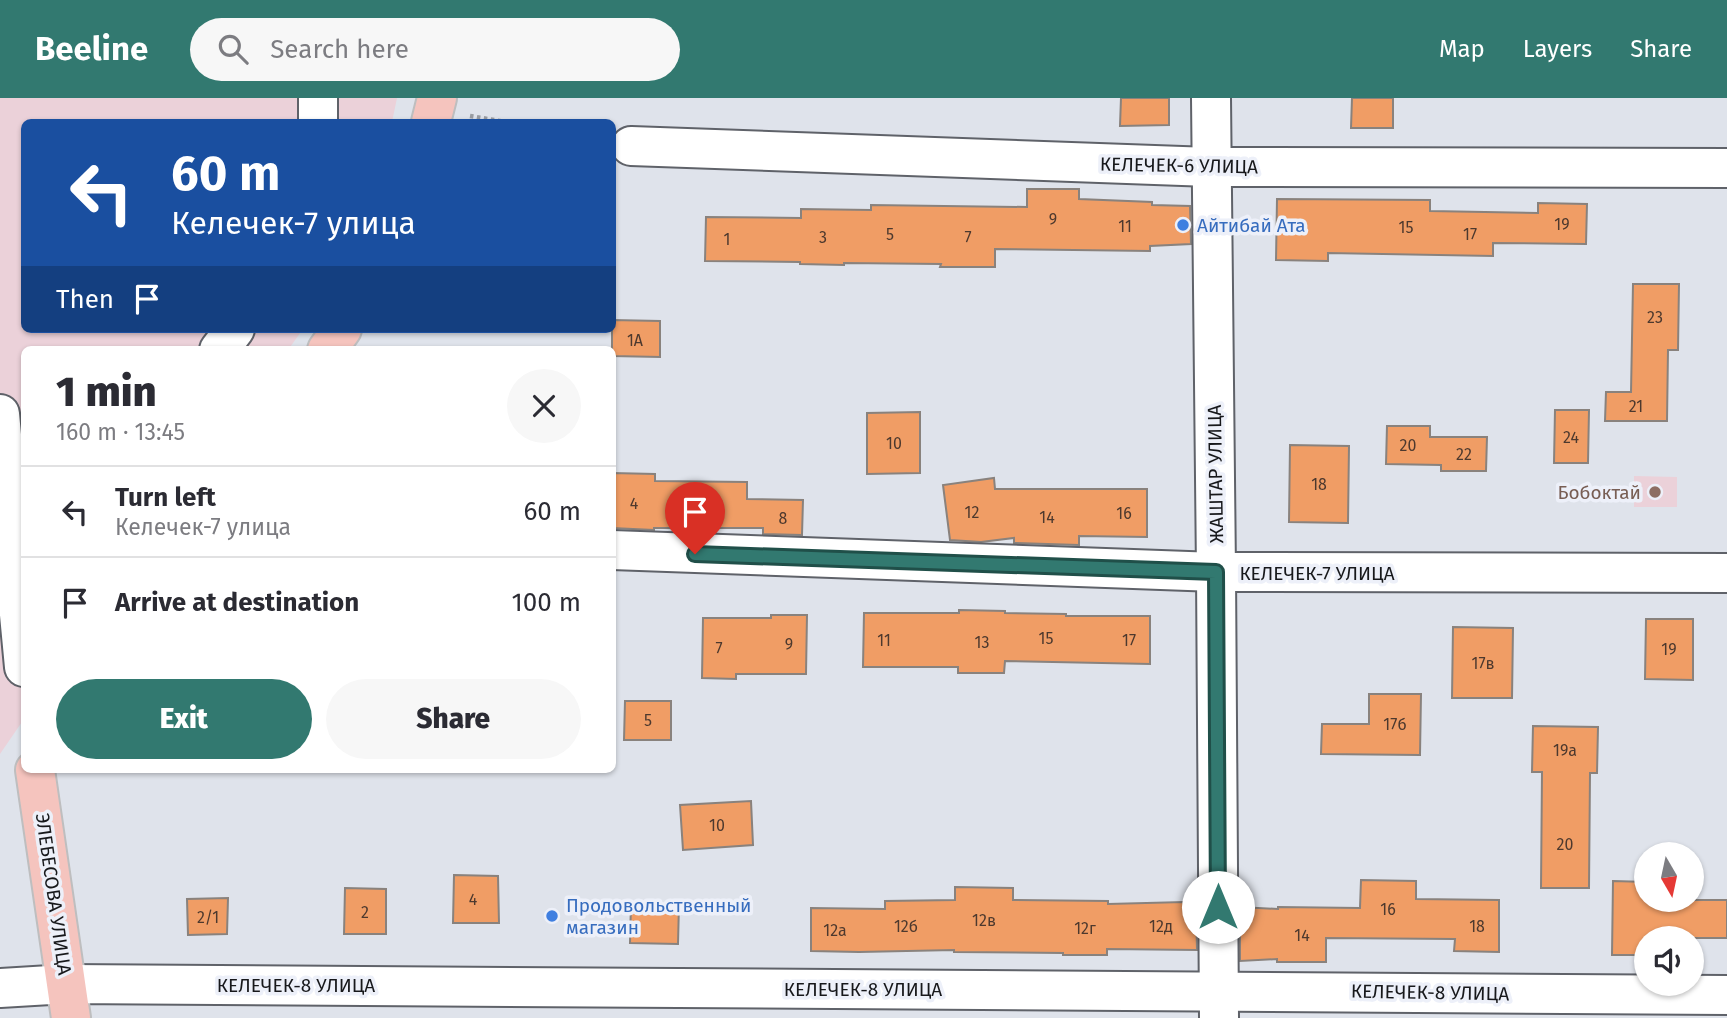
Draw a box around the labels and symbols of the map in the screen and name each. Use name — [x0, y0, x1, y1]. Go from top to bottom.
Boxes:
street label: КЕЛЕЧЕК-6 УЛИЦА — [1100, 153, 1258, 178]
house number: 9 — [1049, 210, 1057, 229]
place label: Айтибай Ата — [1197, 214, 1306, 237]
house number: 19 — [1554, 215, 1570, 234]
house number: 11 — [1118, 217, 1132, 236]
marker: Айтибай Ата — [1175, 217, 1191, 233]
house number: 15 — [1399, 218, 1413, 237]
house number: 5 — [886, 225, 894, 244]
house number: 17 — [1463, 225, 1477, 244]
house number: 3 — [819, 228, 827, 247]
house number: 7 — [964, 228, 972, 247]
house number: 1 — [724, 230, 730, 249]
house number: 23 — [1647, 308, 1663, 327]
house number: 1А — [627, 331, 644, 350]
house number: 21 — [1629, 397, 1643, 416]
street label: ЖАШТАР УЛИЦА — [1203, 404, 1228, 544]
house number: 24 — [1563, 428, 1579, 447]
house number: 10 — [886, 434, 902, 453]
house number: 20 — [1400, 436, 1416, 455]
house number: 22 — [1456, 445, 1472, 464]
house number: 18 — [1311, 475, 1327, 494]
place label: Бобоктай — [1557, 481, 1641, 504]
pin — [665, 482, 725, 554]
marker: Бобоктай — [1647, 484, 1663, 500]
house number: 4 — [630, 494, 639, 513]
house number: 12 — [965, 503, 979, 522]
house number: 16 — [1116, 504, 1132, 523]
house number: 14 — [1039, 508, 1055, 527]
house number: 8 — [779, 509, 788, 528]
street label: КЕЛЕЧЕК-7 УЛИЦА — [1239, 562, 1395, 585]
house number: 15 — [1039, 629, 1053, 648]
house number: 11 — [877, 631, 891, 650]
house number: 17 — [1122, 631, 1136, 650]
house number: 13 — [975, 633, 989, 652]
house number: 9 — [785, 635, 793, 654]
house number: 7 — [715, 639, 723, 658]
house number: 19 — [1661, 640, 1677, 659]
house number: 17в — [1472, 654, 1494, 673]
house number: 5 — [644, 711, 652, 730]
house number: 17б — [1383, 715, 1407, 734]
house number: 19а — [1553, 741, 1577, 760]
street label: ЭЛЕБЕСОВА УЛИЦА — [31, 812, 76, 977]
house number: 10 — [709, 816, 725, 835]
house number: 20 — [1557, 835, 1573, 854]
north arrow — [1634, 842, 1704, 912]
position arrow — [1181, 870, 1255, 944]
house number: 4 — [469, 890, 478, 909]
place label: Продовольственный магазин — [566, 894, 752, 939]
house number: 16 — [1380, 900, 1396, 919]
house number: 2 — [361, 903, 369, 922]
house number: 2/1 — [197, 908, 219, 927]
marker: Продовольственный магазин — [544, 908, 560, 924]
house number: 12в — [972, 911, 996, 930]
house number: 12б — [894, 917, 918, 936]
house number: 12д — [1149, 917, 1173, 936]
house number: 18 — [1469, 917, 1485, 936]
house number: 12г — [1074, 919, 1096, 938]
house number: 12а — [823, 921, 847, 940]
house number: 14 — [1294, 926, 1310, 945]
street label: КЕЛЕЧЕК-8 УЛИЦА — [217, 974, 375, 997]
street label: КЕЛЕЧЕК-8 УЛИЦА — [784, 978, 942, 1001]
street label: КЕЛЕЧЕК-8 УЛИЦА — [1351, 980, 1509, 1005]

